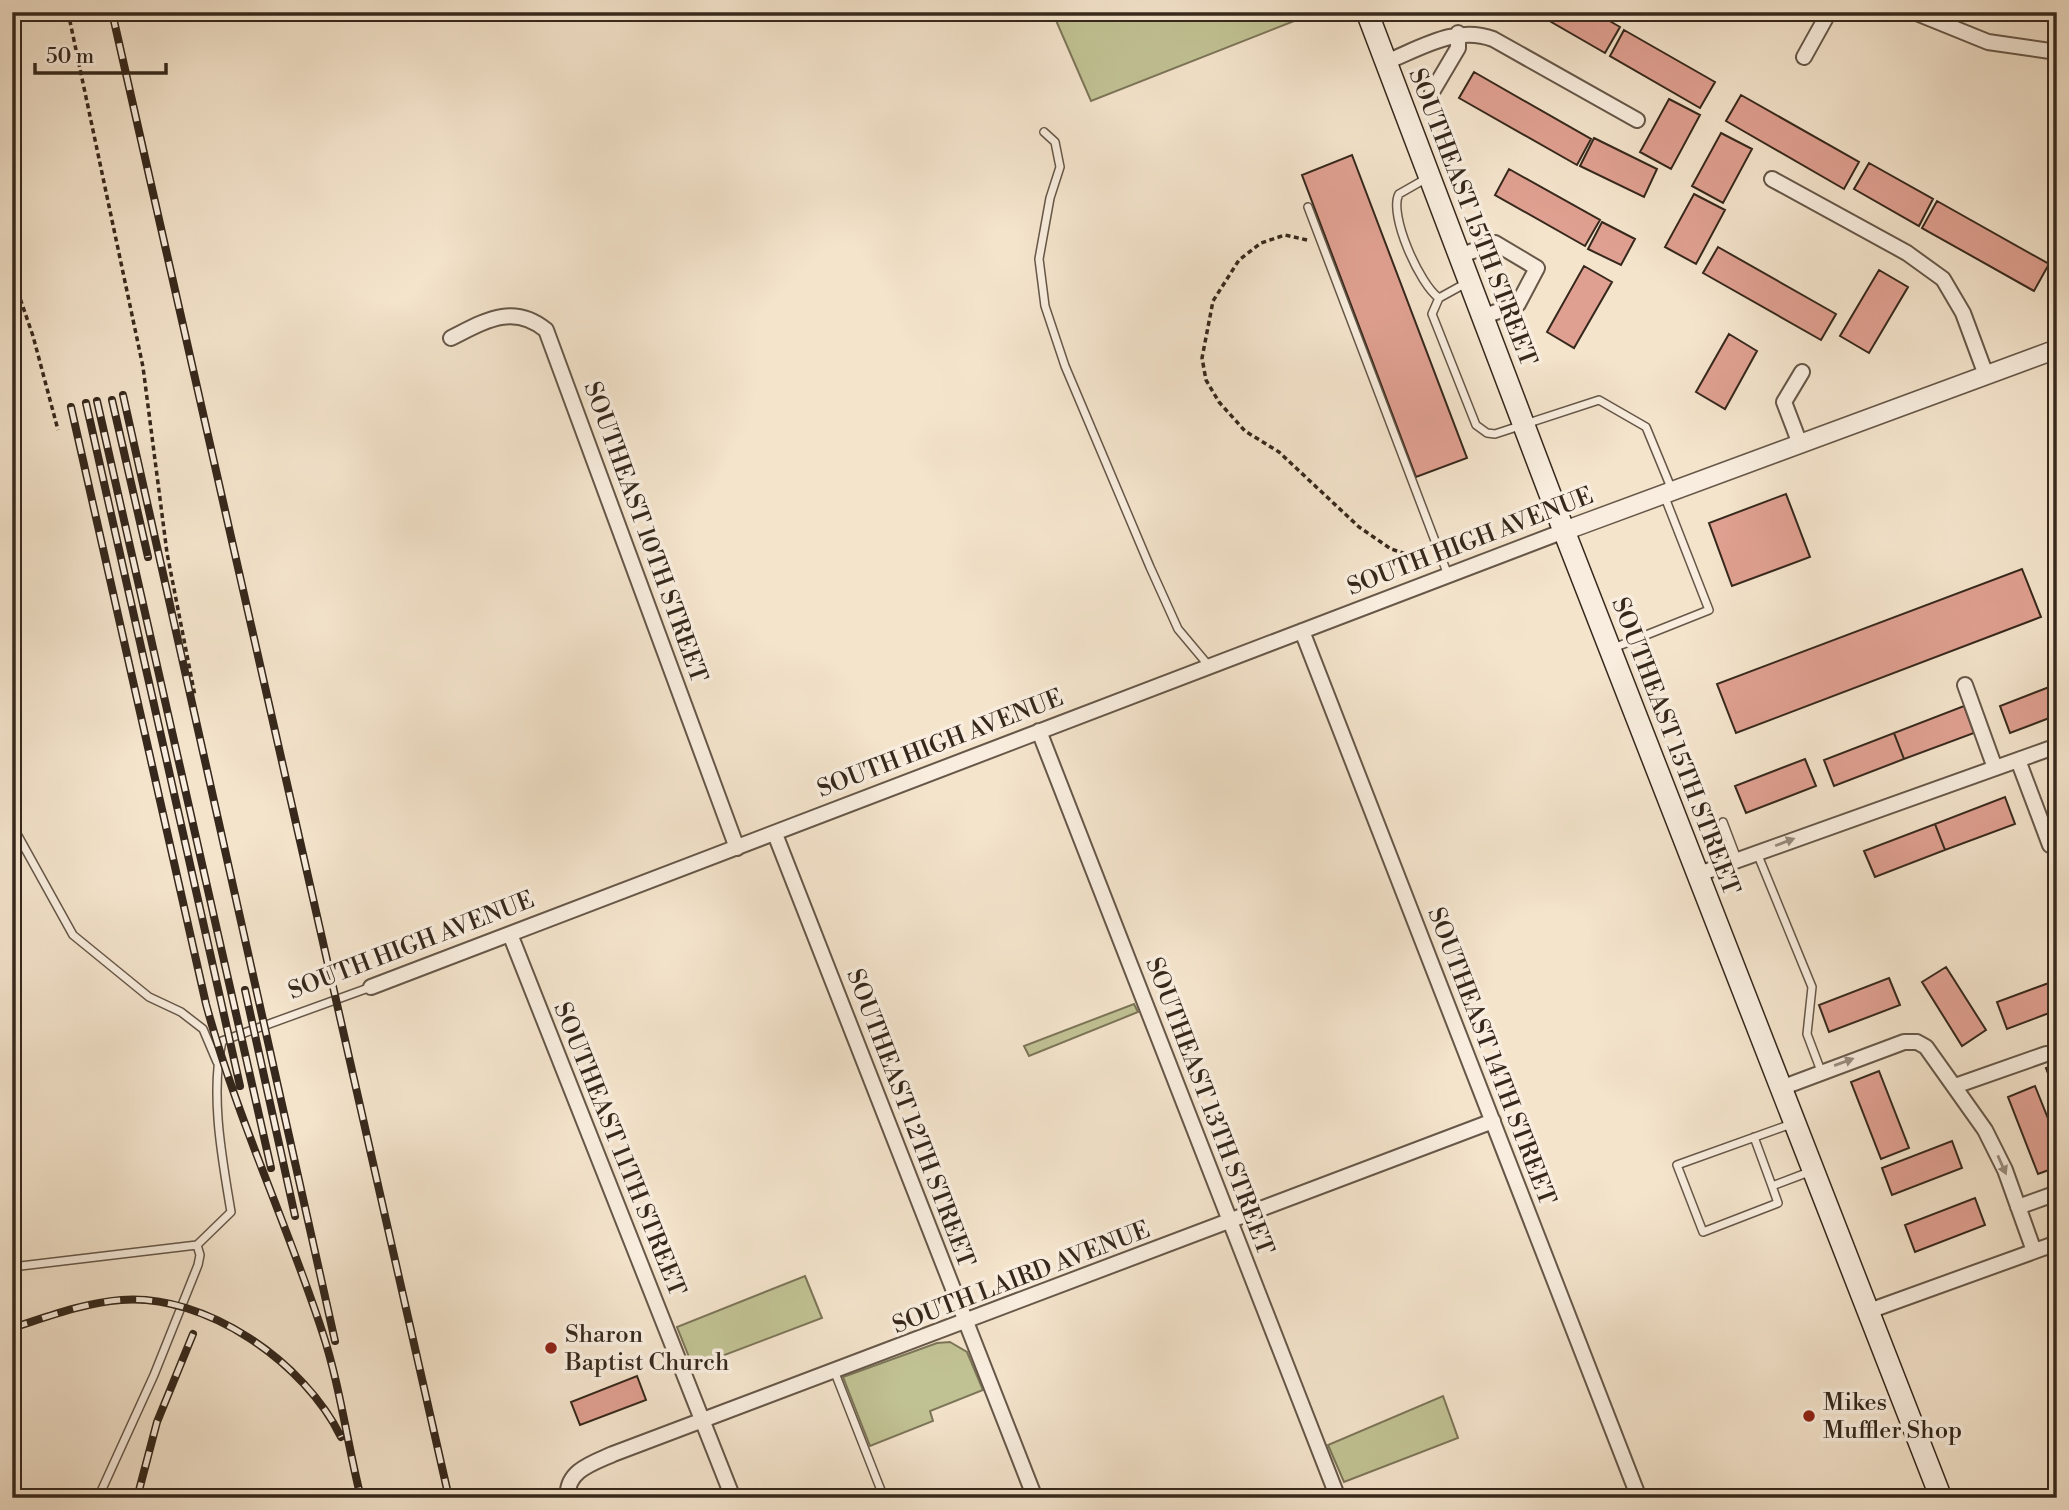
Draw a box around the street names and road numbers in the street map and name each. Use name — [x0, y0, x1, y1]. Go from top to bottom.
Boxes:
street label: SOUTHEAST 15TH STREET — [1401, 64, 1543, 370]
street label: SOUTHEAST 10TH STREET — [577, 378, 714, 687]
street label: SOUTH HIGH AVENUE — [1343, 481, 1598, 603]
street label: SOUTHEAST 15TH STREET — [1604, 593, 1746, 899]
street label: SOUTH HIGH AVENUE — [813, 683, 1068, 805]
street label: SOUTH HIGH AVENUE — [284, 885, 539, 1007]
street label: SOUTHEAST 14TH STREET — [1420, 903, 1562, 1209]
street label: SOUTHEAST 13TH STREET — [1138, 953, 1280, 1259]
street label: SOUTHEAST 12TH STREET — [839, 965, 981, 1272]
street label: SOUTHEAST 11TH STREET — [546, 998, 692, 1301]
street label: SOUTH LAIRD AVENUE — [888, 1215, 1154, 1341]

